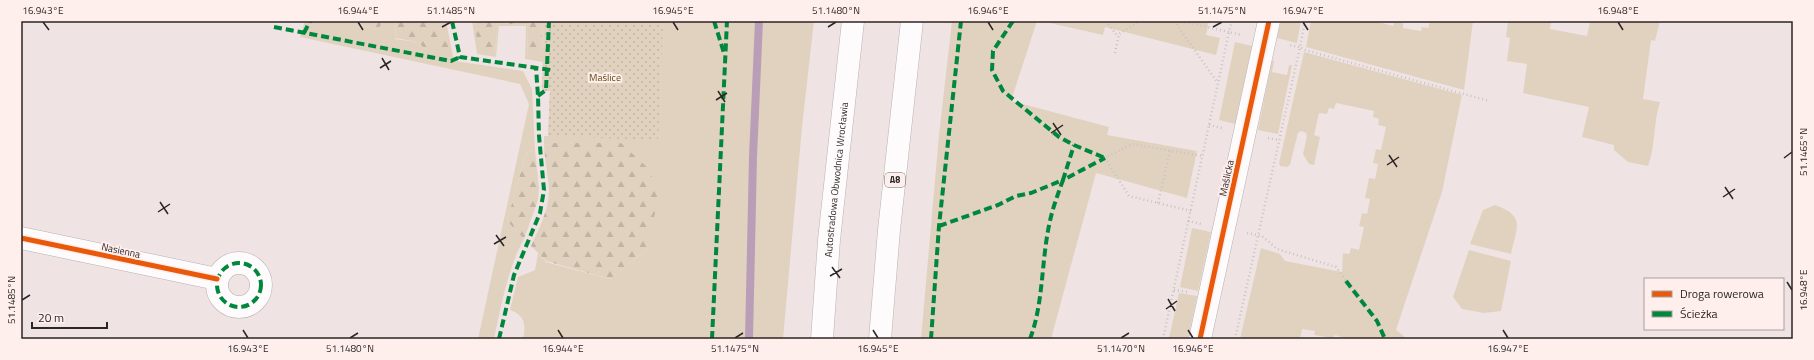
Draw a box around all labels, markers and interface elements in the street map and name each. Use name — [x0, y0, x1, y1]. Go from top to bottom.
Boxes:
text: 16.943°E — [22, 3, 64, 18]
text: 16.944°E — [337, 3, 379, 18]
text: 51.1485°N — [427, 3, 475, 18]
text: 16.945°E — [652, 3, 694, 18]
text: 51.1480°N — [812, 3, 860, 18]
text: 16.946°E — [967, 3, 1009, 18]
text: 51.1475°N — [1198, 3, 1246, 18]
text: 16.947°E — [1282, 3, 1324, 18]
text: 16.948°E — [1597, 3, 1639, 18]
park label: Maślice — [589, 70, 621, 85]
street label: Autostradowa Obwodnica Wrocławia — [821, 101, 852, 258]
text: 51.1465°N — [1796, 128, 1811, 176]
street label: Maślicka — [1215, 159, 1238, 198]
road number: A8 — [885, 173, 905, 187]
street label: Nasienna — [100, 239, 142, 262]
text: 16.948°E — [1796, 269, 1811, 311]
text: 51.1485°N — [4, 276, 19, 324]
legend — [1644, 278, 1784, 330]
text: Droga rowerowa — [1680, 284, 1764, 303]
scale bar — [32, 304, 107, 330]
text: Ścieżka — [1680, 304, 1718, 323]
text: 20 m — [38, 308, 64, 327]
text: 16.943°E — [227, 341, 269, 356]
text: 51.1480°N — [326, 341, 374, 356]
text: 16.944°E — [542, 341, 584, 356]
text: 51.1475°N — [711, 341, 759, 356]
text: 16.945°E — [857, 341, 899, 356]
text: 51.1470°N — [1097, 341, 1145, 356]
text: 16.946°E — [1172, 341, 1214, 356]
text: 16.947°E — [1487, 341, 1529, 356]

